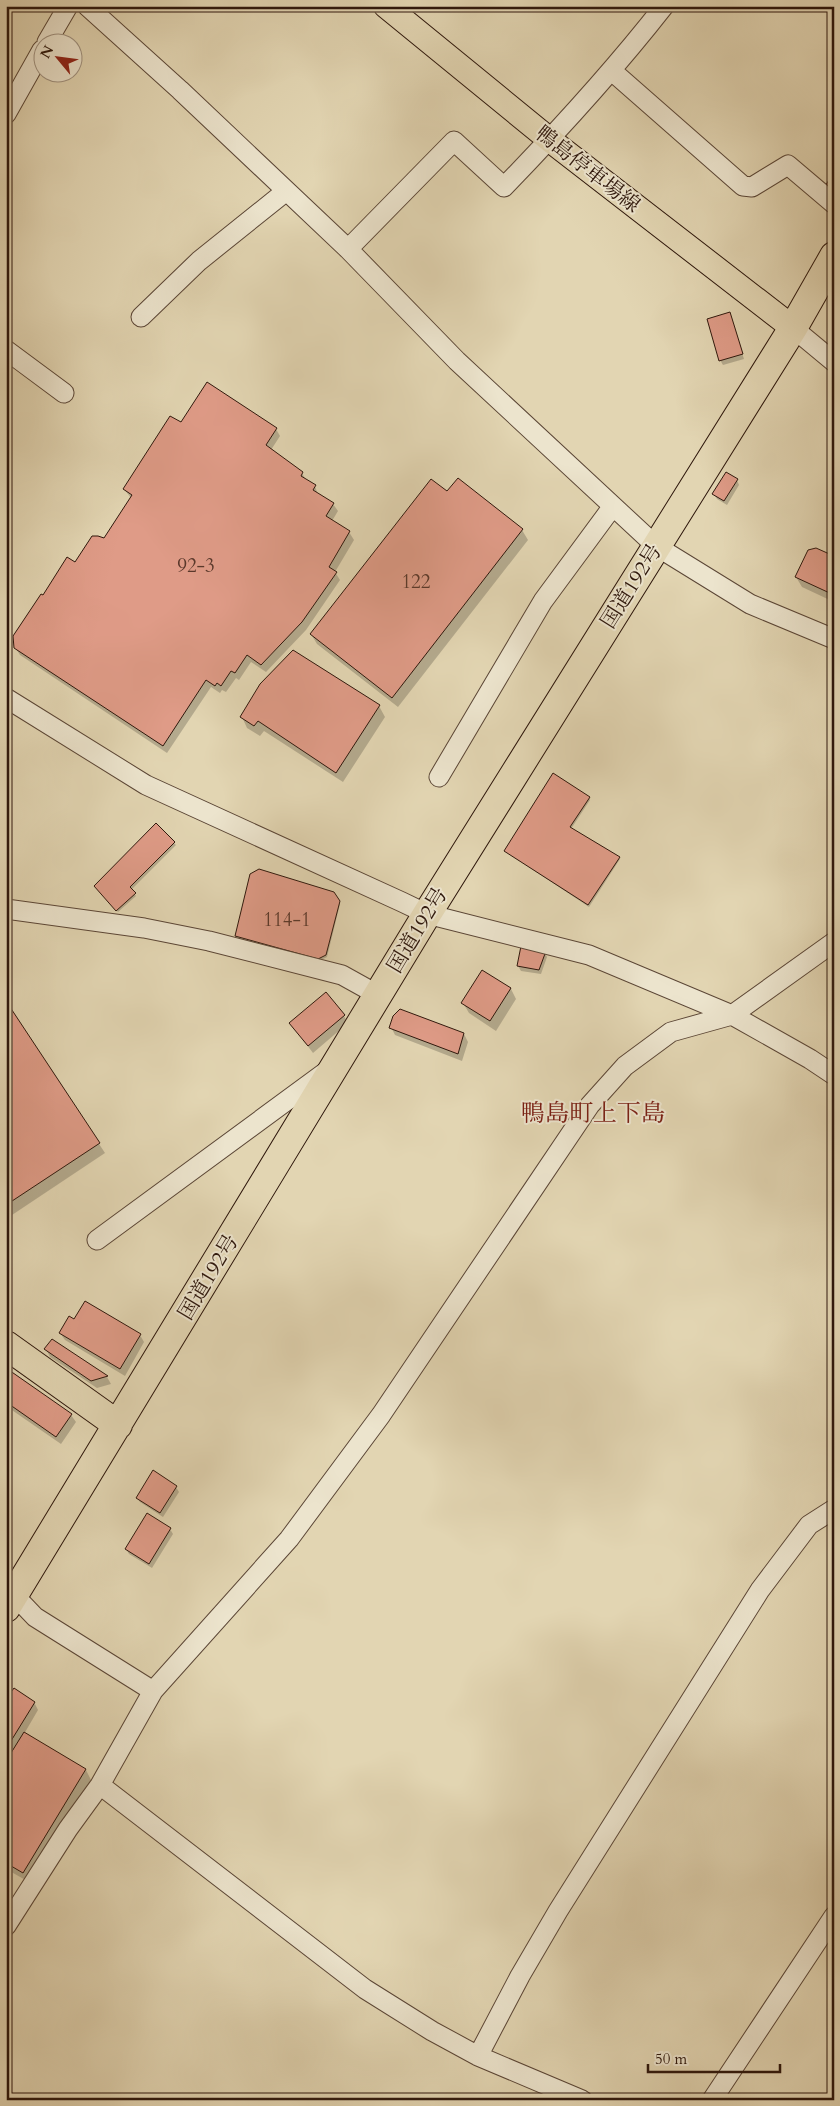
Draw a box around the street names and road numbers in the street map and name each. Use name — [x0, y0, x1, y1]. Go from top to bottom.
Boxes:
street label: 鴨島停車場線 — [529, 119, 646, 220]
street label: 国道192号 — [594, 538, 669, 634]
street label: 国道192号 — [380, 882, 454, 979]
street label: 国道192号 — [171, 1229, 245, 1326]

